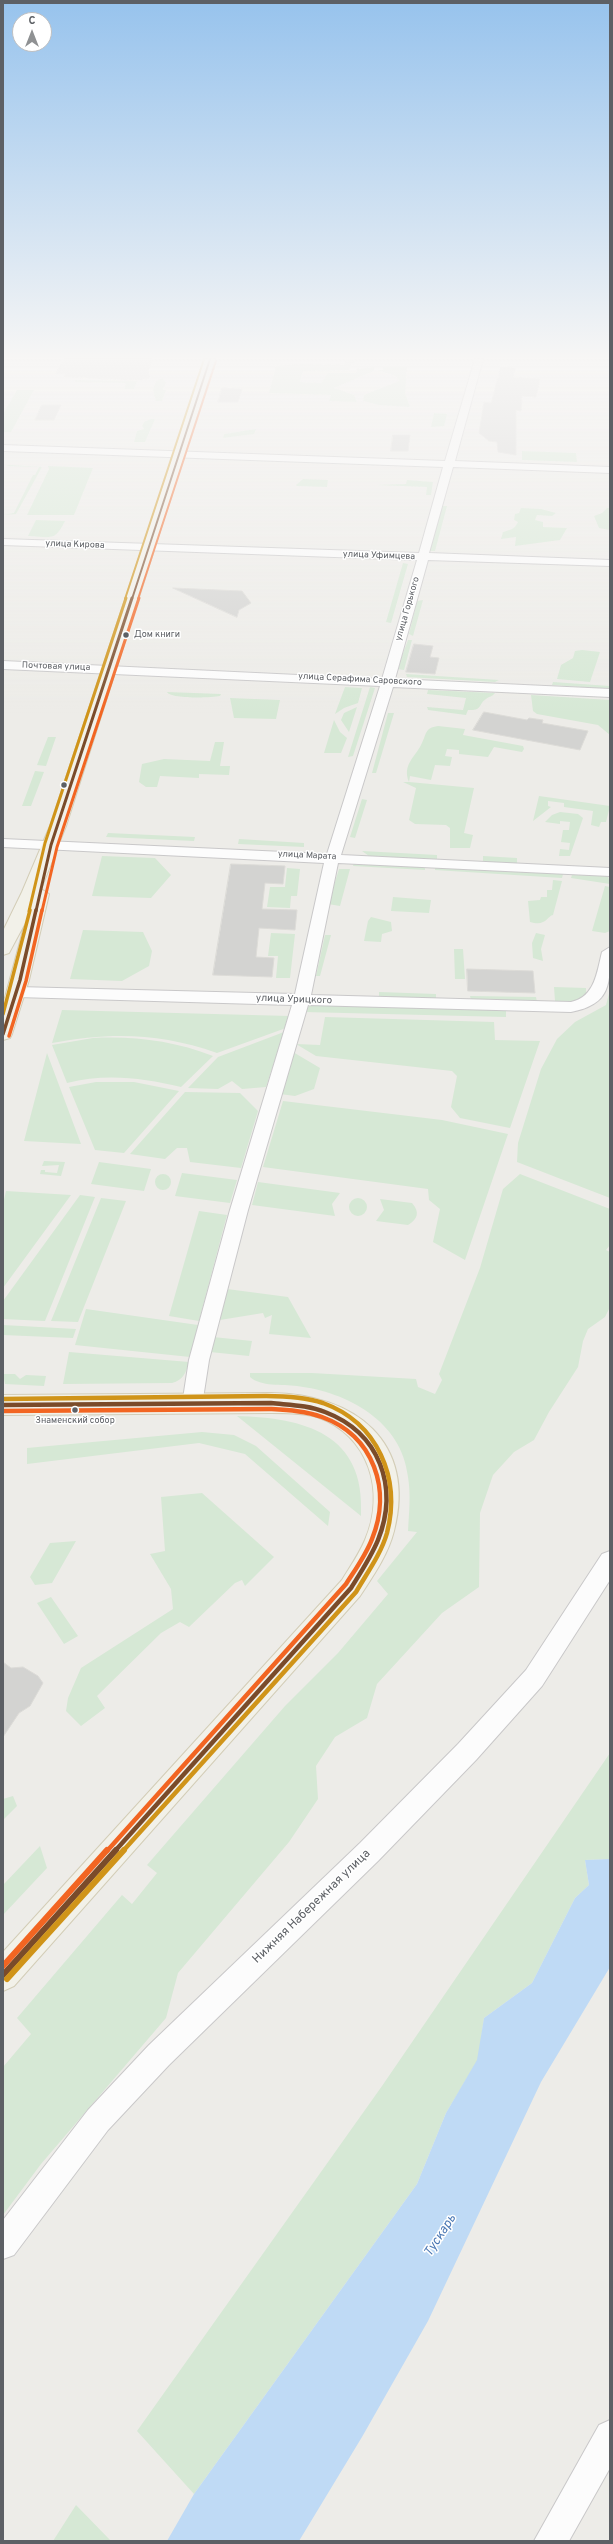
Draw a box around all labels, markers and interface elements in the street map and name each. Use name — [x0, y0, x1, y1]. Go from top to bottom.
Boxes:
north arrow — [12, 12, 52, 52]
text: С — [28, 14, 36, 28]
street label: улица Кирова — [45, 539, 105, 551]
street label: улица Уфимцева — [343, 549, 415, 563]
street label: улица Горького — [394, 576, 422, 642]
marker: Дом книги — [121, 630, 131, 640]
place label: Дом книги — [134, 630, 180, 640]
street label: Почтовая улица — [22, 660, 90, 674]
street label: улица Серафима Саровского — [298, 671, 422, 689]
unlabelled marker — [59, 780, 69, 790]
street label: улица Марата — [277, 849, 337, 863]
street label: улица Урицкого — [256, 993, 332, 1007]
marker: Знаменский собор — [70, 1405, 80, 1415]
place label: Знаменский собор — [35, 1416, 115, 1426]
street label: Нижняя Набережная улица — [250, 1847, 374, 1967]
water label: Тускарь — [422, 2212, 460, 2260]

